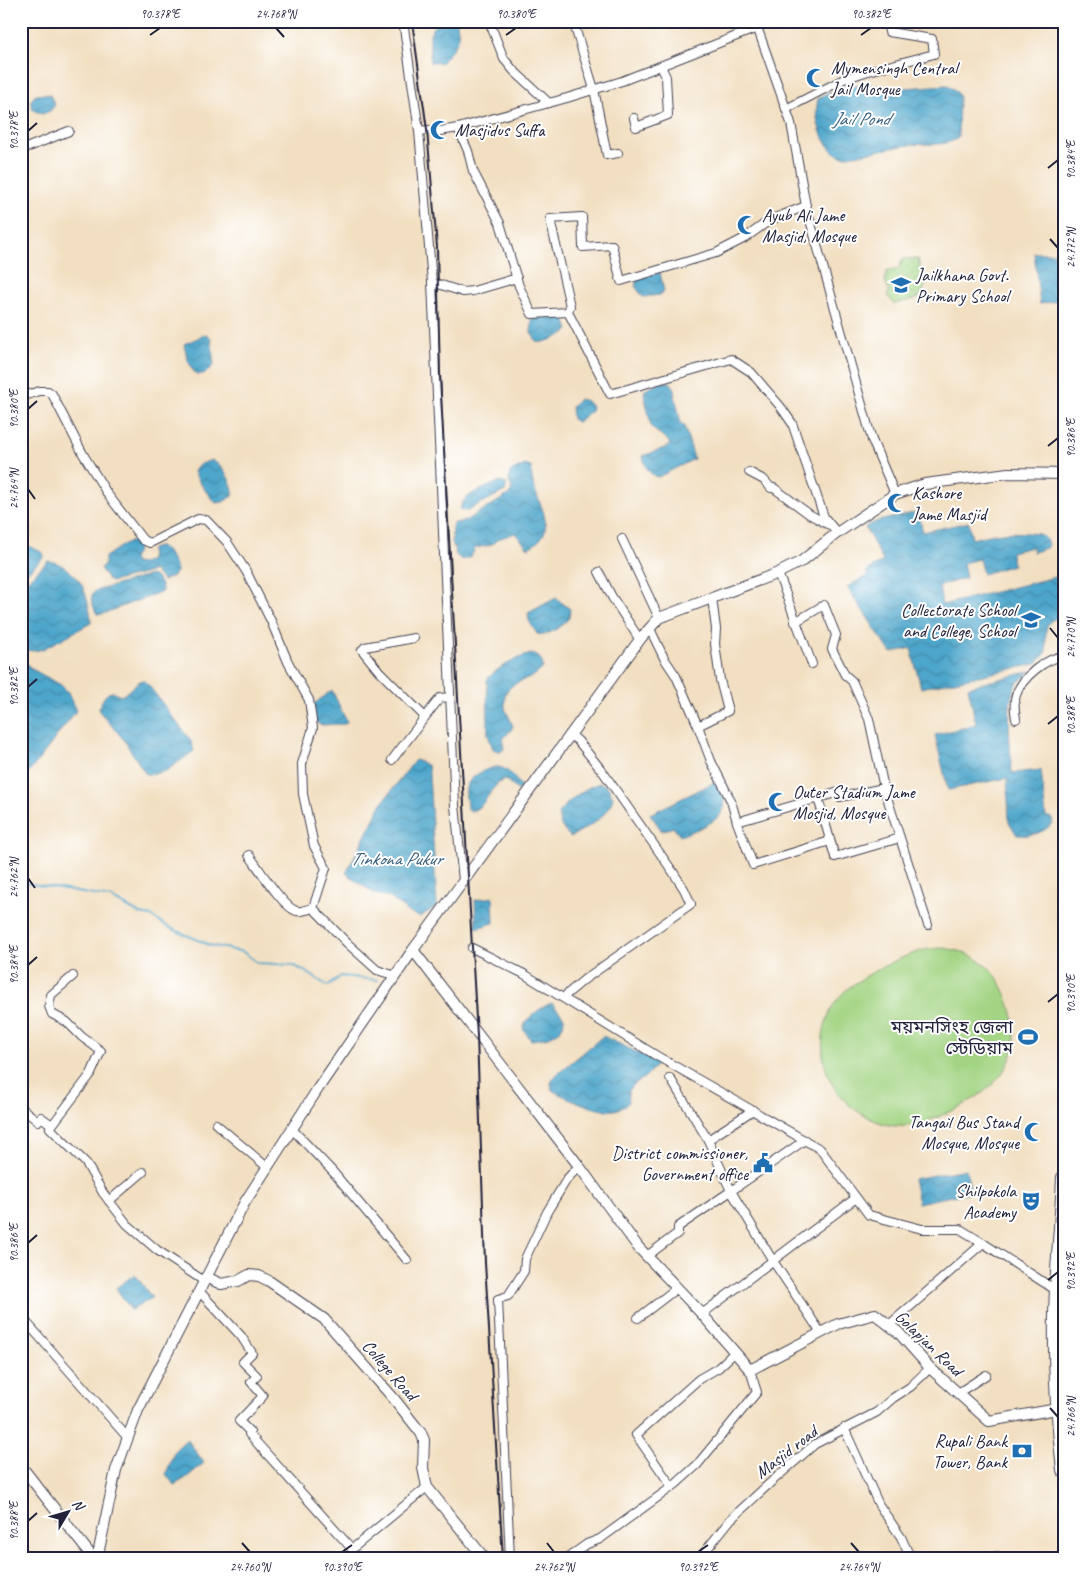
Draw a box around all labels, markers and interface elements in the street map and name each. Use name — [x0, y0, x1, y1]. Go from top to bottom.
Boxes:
text: 90.378°E — [140, 6, 181, 22]
text: 24.768°N — [256, 6, 298, 22]
text: 90.380°E — [496, 6, 537, 22]
text: 90.382°E — [851, 6, 892, 22]
place label: Mymensingh Central Jail Mosque — [830, 57, 960, 100]
mosque icon: Mymensingh Central Jail Mosque — [805, 67, 827, 89]
water label: Jail Pond — [831, 107, 895, 131]
text: 90.378°E — [6, 110, 22, 151]
mosque icon: Masjidus Suffa — [429, 119, 451, 141]
place label: Masjidus Suffa — [455, 119, 546, 141]
text: 90.384°E — [1063, 139, 1079, 180]
place label: Ayub Ali Jame Masjid, Mosque — [762, 204, 857, 247]
mosque icon: Ayub Ali Jame Masjid, Mosque — [736, 214, 758, 236]
text: 24.772°N — [1063, 226, 1079, 268]
place label: Jailkhana Govt. Primary School — [915, 264, 1011, 307]
school or university icon: Jailkhana Govt. Primary School — [890, 274, 912, 296]
text: 90.380°E — [6, 388, 22, 429]
text: 90.386°E — [1063, 417, 1079, 458]
text: 24.764°N — [6, 467, 22, 509]
place label: Kashore Jame Masjid — [911, 482, 989, 525]
mosque icon: Kashore Jame Masjid — [886, 492, 908, 514]
place label: Collectorate School and College, School — [901, 599, 1019, 642]
school or university icon: Collectorate School and College, School — [1020, 609, 1042, 631]
text: 24.770°N — [1063, 616, 1079, 658]
text: 90.382°E — [6, 666, 22, 707]
text: 90.388°E — [1063, 695, 1079, 736]
place label: Outer Stadium Jame Mosjid, Mosque — [793, 781, 916, 824]
mosque icon: Outer Stadium Jame Mosjid, Mosque — [767, 791, 789, 813]
water label: Tinkona Pukur — [350, 847, 445, 871]
text: 24.762°N — [6, 856, 22, 898]
text: 90.384°E — [6, 944, 22, 985]
text: 90.390°E — [1063, 973, 1079, 1014]
place label: ময়মনসিংহ জেলা স্টেডিয়াম — [890, 1016, 1014, 1059]
sports icon: ময়মনসিংহ জেলা স্টেডিয়াম — [1017, 1026, 1039, 1048]
place label: Tangail Bus Stand Mosque, Mosque — [908, 1111, 1022, 1154]
mosque icon: Tangail Bus Stand Mosque, Mosque — [1023, 1121, 1045, 1143]
place label: District commissioner, Government office — [612, 1142, 749, 1185]
public building icon: District commissioner, Government office — [752, 1152, 774, 1174]
place label: Shilpokola Academy — [955, 1180, 1018, 1223]
theatre icon: Shilpokola Academy — [1020, 1190, 1042, 1212]
text: 90.386°E — [6, 1222, 22, 1263]
text: 90.392°E — [1063, 1251, 1079, 1292]
street label: Golapjan Road — [890, 1305, 970, 1383]
street label: College Road — [358, 1335, 424, 1407]
text: 24.766°N — [1063, 1395, 1079, 1437]
street label: Masjid road — [750, 1419, 824, 1483]
place label: Rupali Bank Tower, Bank — [933, 1430, 1008, 1473]
bank icon: Rupali Bank Tower, Bank — [1011, 1440, 1033, 1462]
north arrow — [42, 1488, 92, 1538]
text: N — [68, 1496, 89, 1515]
text: 90.388°E — [6, 1500, 22, 1541]
text: 24.760°N — [230, 1559, 272, 1575]
text: 90.390°E — [322, 1559, 363, 1575]
text: 24.762°N — [534, 1559, 576, 1575]
text: 90.392°E — [678, 1559, 719, 1575]
text: 24.764°N — [839, 1559, 881, 1575]

